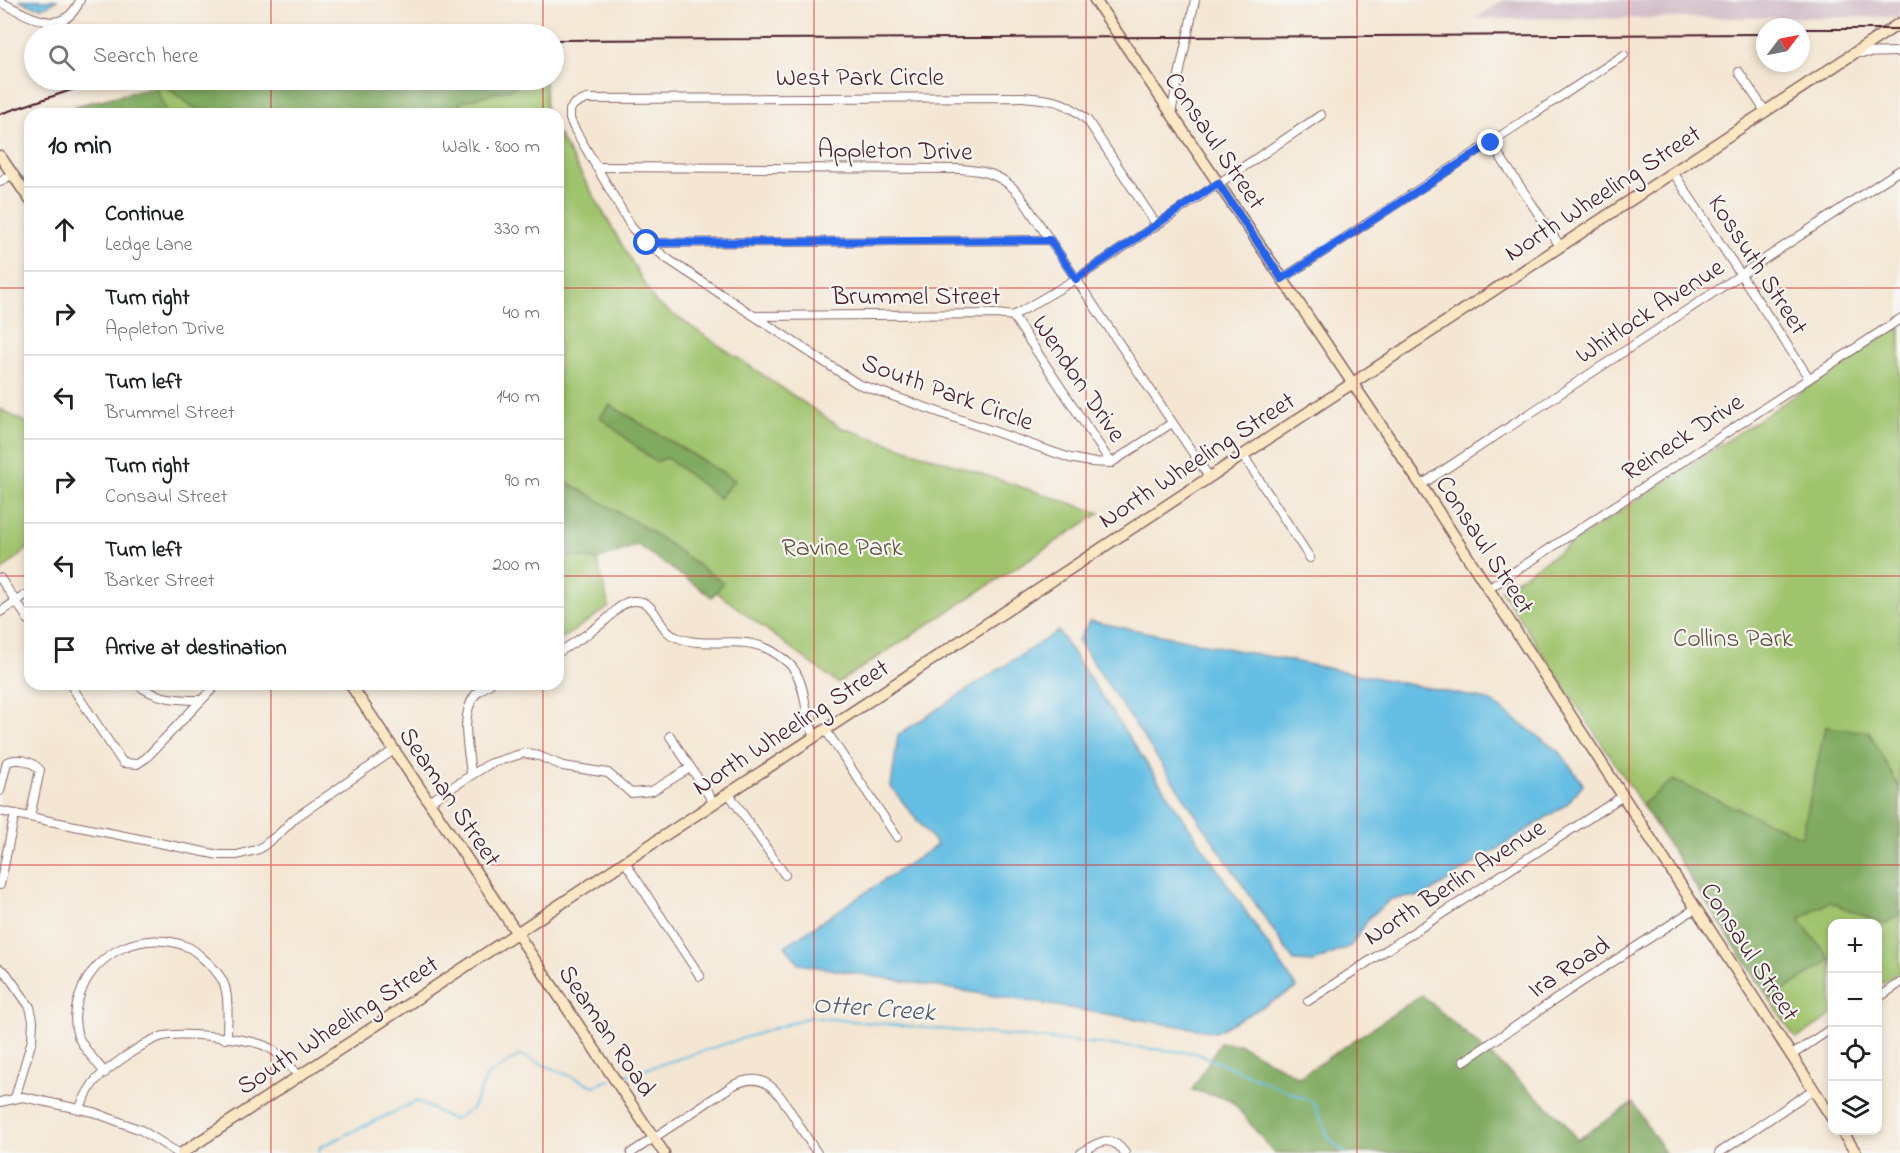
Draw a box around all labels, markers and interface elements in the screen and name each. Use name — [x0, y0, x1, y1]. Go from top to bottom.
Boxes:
north arrow — [1756, 18, 1810, 72]
search box — [24, 24, 564, 90]
icon: search — [45, 41, 78, 74]
text: Search here — [93, 41, 198, 73]
street label: West Park Circle — [776, 60, 945, 98]
street label: Consaul Street — [1153, 65, 1274, 218]
street label: North Wheeling Street — [1498, 116, 1710, 273]
text: 10 min — [48, 128, 112, 166]
route end — [1477, 129, 1503, 155]
street label: Appleton Drive — [817, 132, 973, 172]
text: Walk · 800 m — [442, 133, 540, 162]
street label: Kossuth Street — [1697, 188, 1816, 344]
text: Continue — [105, 199, 184, 231]
icon: ahead — [48, 213, 81, 246]
text: 330 m — [494, 215, 540, 244]
route start — [633, 229, 659, 255]
text: Ledge Lane — [105, 231, 193, 260]
street label: Whitlock Avenue — [1569, 250, 1733, 375]
street label: Brummel Street — [831, 279, 1001, 317]
text: Turn right — [105, 283, 190, 315]
icon: right — [48, 297, 81, 330]
text: 40 m — [503, 299, 540, 328]
street label: Wendon Drive — [1021, 308, 1134, 451]
text: Appleton Drive — [105, 315, 225, 344]
street label: South Park Circle — [856, 345, 1039, 443]
text: Turn left — [105, 367, 182, 399]
icon: left — [48, 381, 81, 414]
text: 140 m — [496, 383, 540, 412]
street label: North Wheeling Street — [1092, 383, 1304, 540]
street label: Reineck Drive — [1615, 385, 1753, 492]
text: Brummel Street — [105, 399, 235, 428]
text: Turn right — [105, 451, 190, 483]
icon: right — [48, 465, 81, 498]
text: 90 m — [505, 467, 540, 496]
street label: Consaul Street — [1424, 469, 1543, 623]
text: Consaul Street — [105, 483, 227, 512]
park label: Ravine Park — [781, 530, 903, 568]
text: Turn left — [105, 535, 182, 567]
icon: left — [48, 549, 81, 582]
text: 200 m — [492, 551, 540, 580]
text: Barker Street — [105, 567, 215, 596]
park label: Collins Park — [1673, 621, 1794, 659]
icon: arrive — [48, 633, 81, 666]
text: Arrive at destination — [105, 633, 287, 665]
street label: North Wheeling Street — [686, 650, 898, 807]
street label: Seaman Street — [388, 720, 510, 875]
street label: North Berlin Avenue — [1357, 810, 1554, 957]
street label: Consaul Street — [1689, 876, 1808, 1030]
map controls — [1828, 919, 1882, 1135]
button: + — [1828, 919, 1882, 973]
street label: Ira Road — [1521, 928, 1619, 1009]
street label: South Wheeling Street — [230, 947, 447, 1106]
street label: Seaman Road — [547, 958, 664, 1106]
button: − — [1828, 973, 1882, 1027]
water label: Otter Creek — [811, 986, 937, 1033]
button: locate — [1828, 1027, 1882, 1081]
button: layers — [1828, 1081, 1882, 1135]

